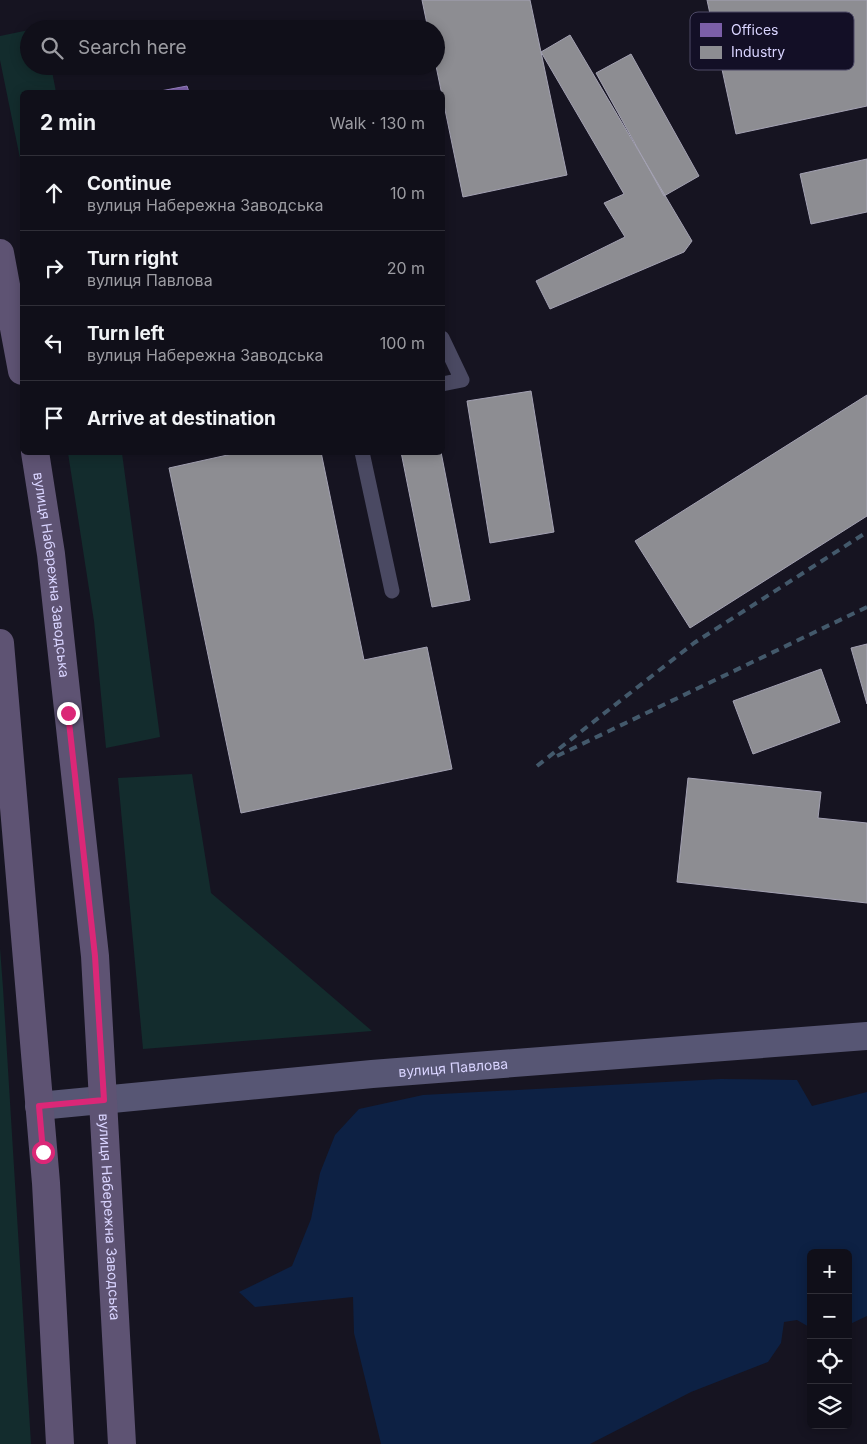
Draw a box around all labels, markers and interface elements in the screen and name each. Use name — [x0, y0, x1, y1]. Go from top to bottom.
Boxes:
legend — [690, 12, 854, 70]
search box — [20, 20, 445, 75]
text: Offices — [731, 21, 778, 38]
icon: search — [38, 34, 66, 62]
text: Search here — [78, 36, 187, 59]
text: Industry — [731, 43, 785, 60]
text: 2 min — [40, 110, 96, 135]
text: Walk · 130 m — [330, 113, 425, 133]
text: Continue — [87, 172, 172, 195]
icon: ahead — [40, 179, 68, 207]
text: 10 m — [390, 183, 425, 203]
text: вулиця Набережна Заводська — [87, 195, 324, 215]
text: Turn right — [87, 247, 178, 270]
icon: right — [40, 254, 68, 282]
text: 20 m — [387, 258, 425, 278]
text: вулиця Павлова — [87, 270, 213, 290]
text: Turn left — [87, 322, 165, 345]
icon: left — [40, 329, 68, 357]
text: 100 m — [380, 333, 425, 353]
text: вулиця Набережна Заводська — [87, 345, 324, 365]
icon: arrive — [40, 404, 68, 432]
text: Arrive at destination — [87, 407, 276, 430]
street label: вулиця Набережна Заводська — [30, 471, 73, 678]
route end — [57, 702, 80, 725]
street label: вулиця Павлова — [398, 1055, 509, 1080]
street label: вулиця Набережна Заводська — [96, 1113, 124, 1321]
route start — [32, 1141, 55, 1164]
map controls — [807, 1249, 852, 1429]
button: + — [807, 1249, 852, 1294]
button: − — [807, 1294, 852, 1339]
button: locate — [807, 1339, 852, 1384]
button: layers — [807, 1384, 852, 1429]

